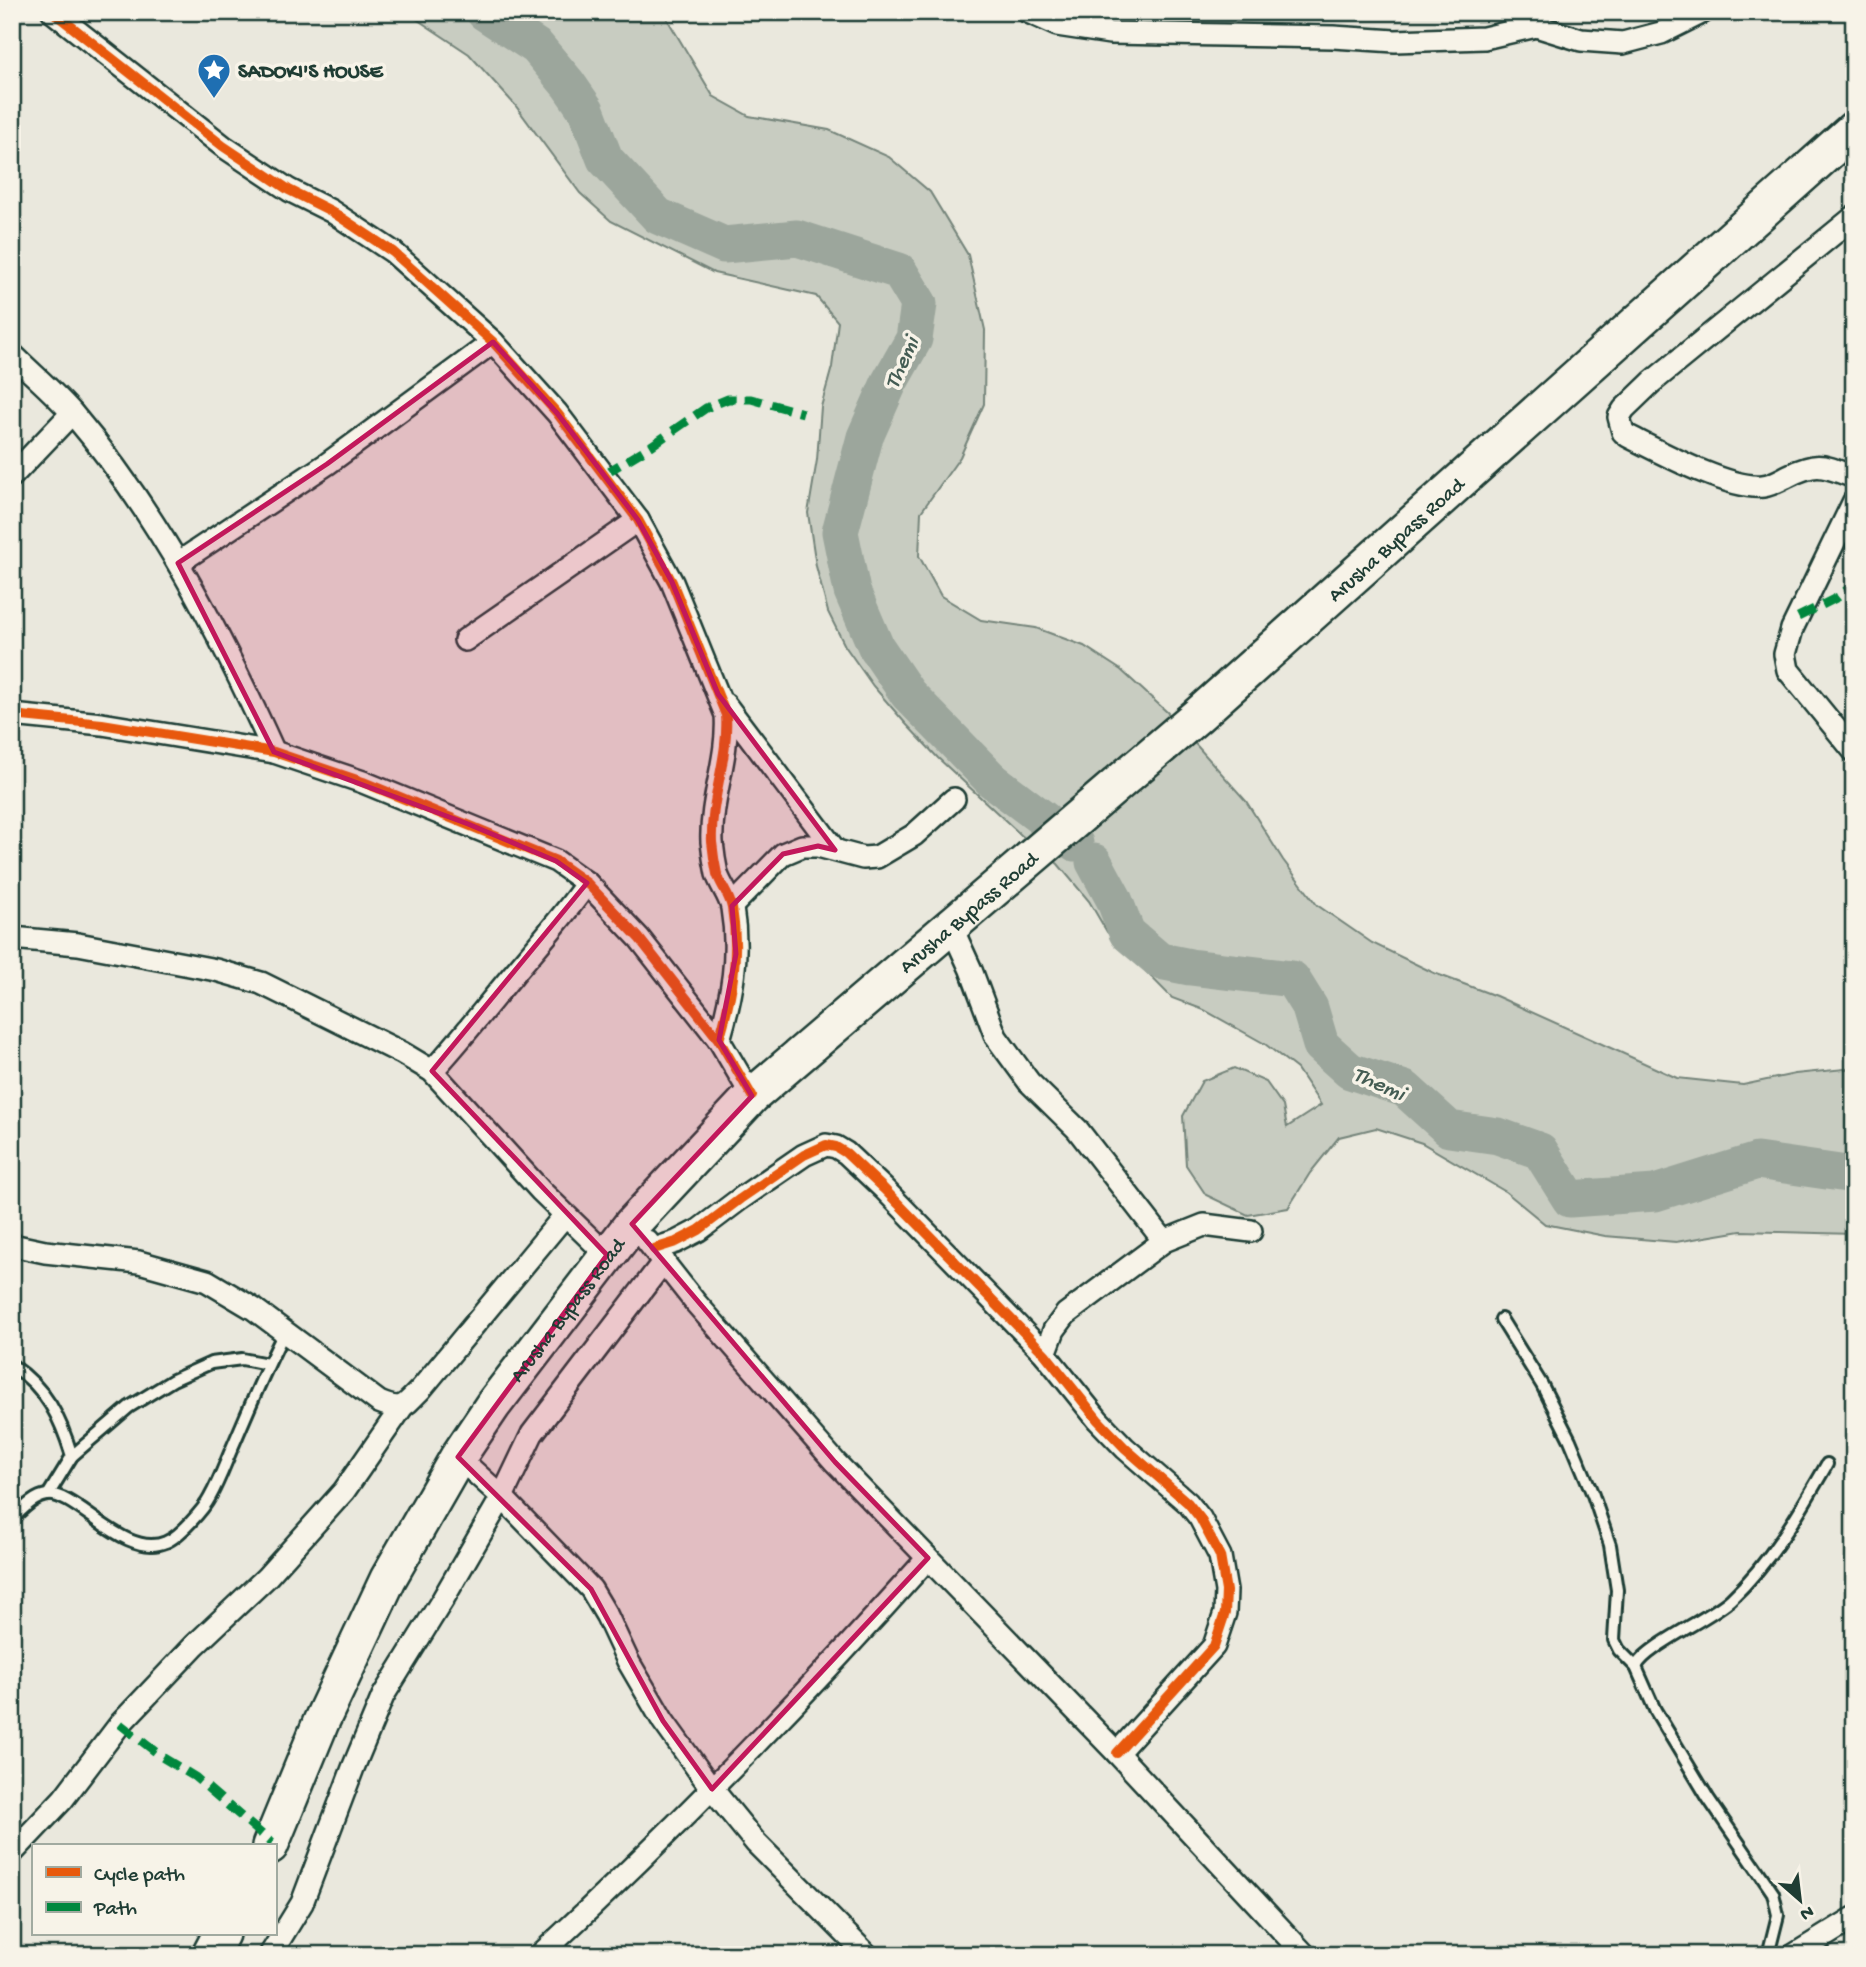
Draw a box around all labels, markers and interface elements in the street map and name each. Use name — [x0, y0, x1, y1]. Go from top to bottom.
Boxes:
place icon: SADOKI'S HOUSE — [195, 51, 233, 100]
place label: SADOKI'S HOUSE — [238, 61, 385, 86]
water label: Themi — [880, 330, 928, 394]
street label: Arusha Bypass Road — [1324, 473, 1472, 609]
street label: Arusha Bypass Road — [896, 847, 1046, 981]
water label: Themi — [1348, 1062, 1412, 1110]
street label: Arusha Bypass Road — [506, 1233, 633, 1388]
legend — [32, 1844, 276, 1936]
text: Cycle path — [94, 1864, 185, 1889]
north arrow — [1764, 1866, 1834, 1936]
text: Path — [93, 1898, 137, 1923]
text: N — [1795, 1899, 1817, 1925]

